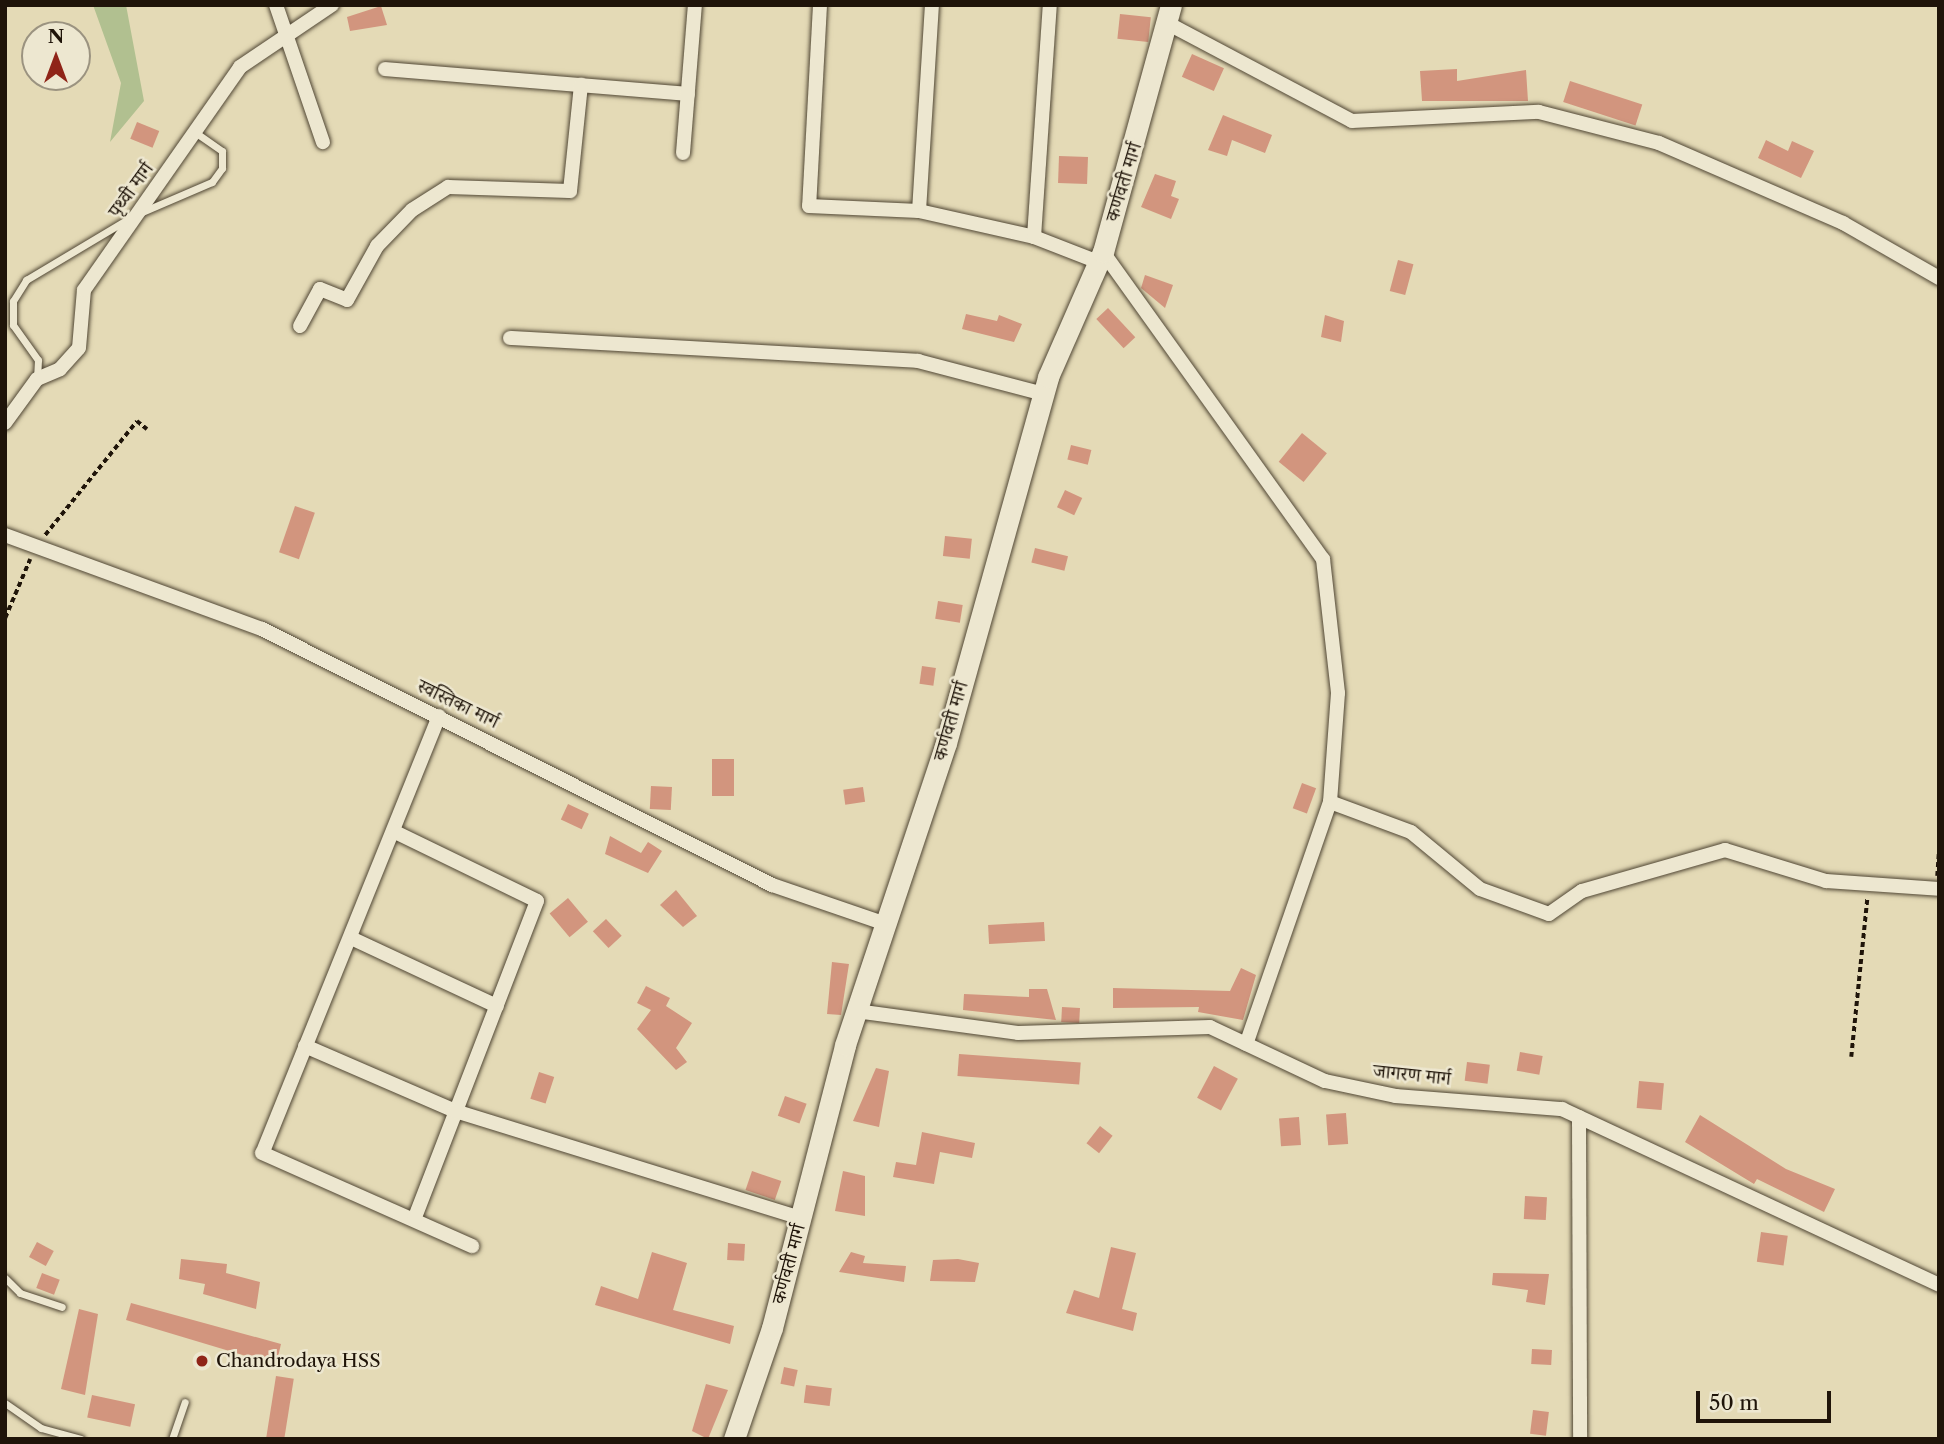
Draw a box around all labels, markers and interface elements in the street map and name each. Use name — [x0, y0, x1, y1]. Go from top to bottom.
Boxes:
north arrow — [21, 21, 91, 91]
text: N — [48, 25, 64, 48]
street label: कर्णवती मार्ग — [1101, 140, 1147, 224]
street label: पृथ्वी मार्ग — [104, 158, 158, 222]
street label: स्वस्तिका मार्ग — [413, 674, 503, 734]
street label: कर्णवती मार्ग — [929, 679, 973, 763]
street label: जागरण मार्ग — [1372, 1060, 1452, 1090]
street label: कर्णवती मार्ग — [767, 1222, 811, 1306]
place label: Chandrodaya HSS — [216, 1350, 381, 1372]
marker: Chandrodaya HSS — [194, 1353, 210, 1369]
scale bar — [1699, 1378, 1834, 1422]
text: 50 m — [1709, 1390, 1759, 1415]

